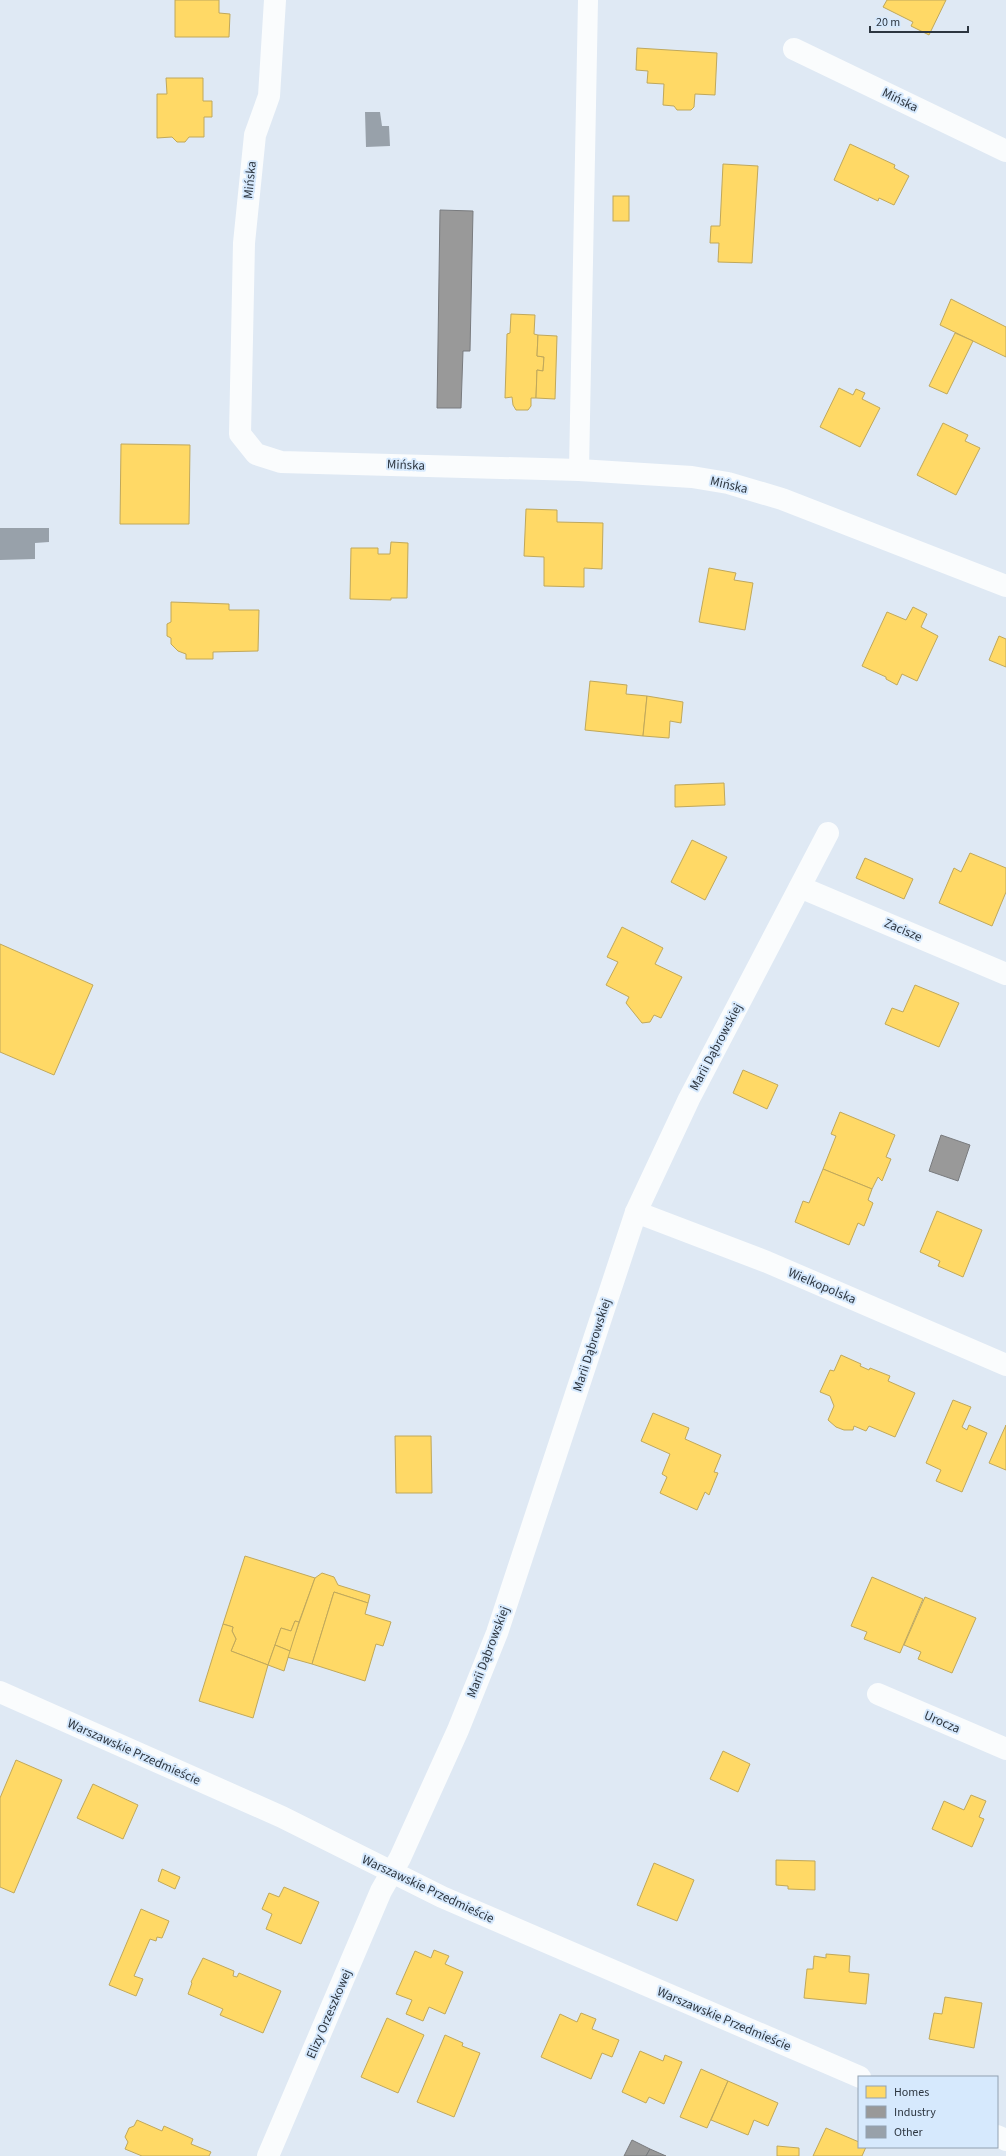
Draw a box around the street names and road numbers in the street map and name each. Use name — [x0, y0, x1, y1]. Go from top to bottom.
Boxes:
street label: Mińska — [879, 84, 921, 116]
street label: Mińska — [239, 160, 261, 200]
street label: Mińska — [387, 455, 425, 475]
street label: Mińska — [708, 472, 750, 498]
street label: Zacisze — [881, 914, 925, 946]
street label: Marii Dąbrowskiej — [685, 1000, 747, 1094]
street label: Wielkopolska — [785, 1264, 859, 1308]
street label: Marii Dąbrowskiej — [568, 1296, 616, 1394]
street label: Marii Dąbrowskiej — [462, 1604, 514, 1700]
street label: Urocza — [921, 1706, 963, 1738]
street label: Warszawskie Przedmieście — [65, 1714, 203, 1790]
street label: Warszawskie Przedmieście — [359, 1850, 497, 1928]
street label: Elizy Orzeszkowej — [302, 1966, 356, 2062]
street label: Warszawskie Przedmieście — [654, 1983, 794, 2055]

